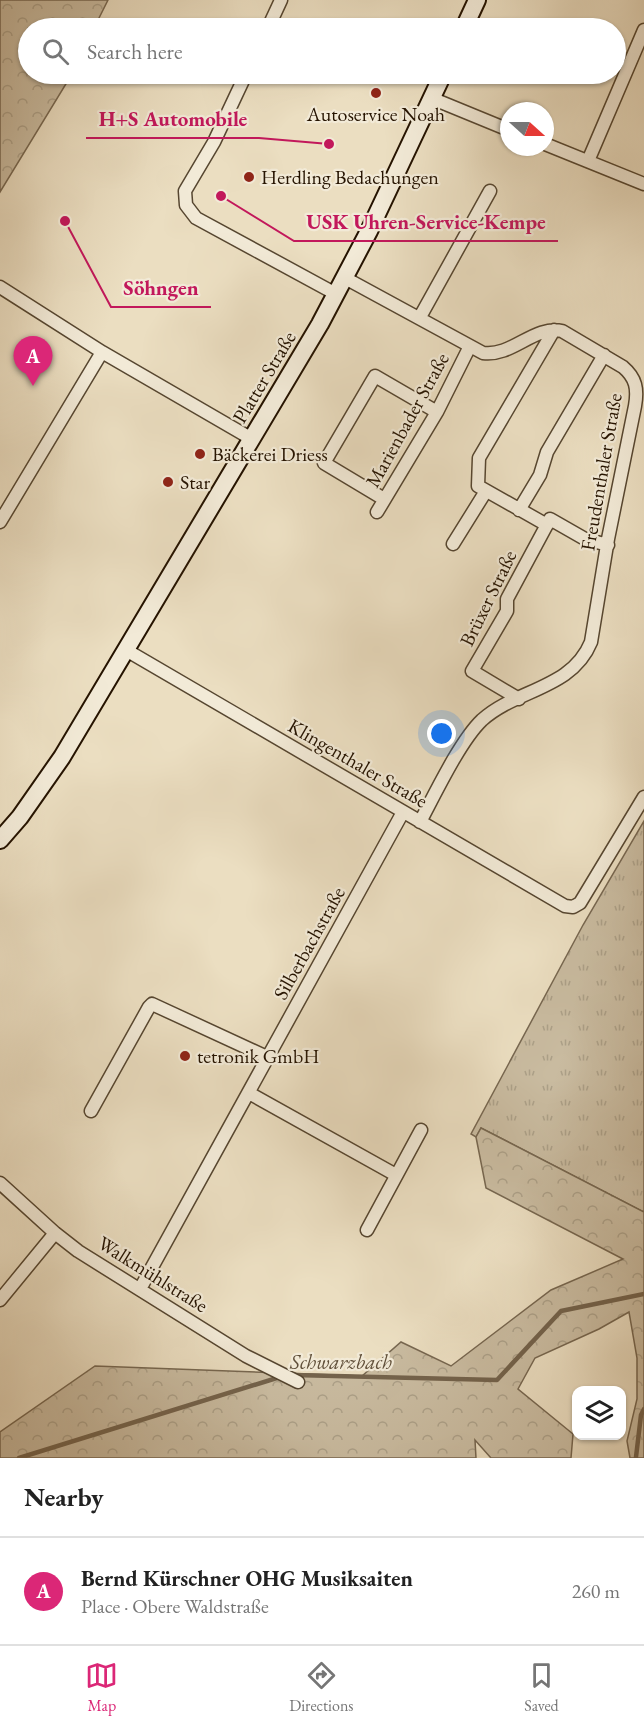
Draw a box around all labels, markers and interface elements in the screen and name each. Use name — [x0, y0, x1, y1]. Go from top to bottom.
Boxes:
search box — [18, 18, 626, 84]
icon: search — [39, 35, 72, 68]
text: Search here — [87, 37, 182, 66]
marker: Autoservice Noah — [369, 86, 383, 100]
callout: H+S Automobile — [86, 99, 259, 138]
place label: Autoservice Noah — [306, 101, 445, 127]
north arrow — [500, 102, 554, 156]
text: H+S Automobile — [99, 105, 248, 132]
place label: Herdling Bedachungen — [261, 164, 439, 190]
marker: Herdling Bedachungen — [242, 170, 256, 184]
callout: USK Uhren-Service-Kempe — [294, 202, 558, 241]
text: USK Uhren-Service-Kempe — [306, 208, 546, 235]
callout: Söhngen — [111, 268, 211, 307]
text: Söhngen — [123, 274, 199, 301]
street label: Platter Straße — [226, 326, 302, 428]
pin: A — [14, 336, 52, 386]
street label: Marienbader Straße — [359, 348, 455, 492]
street label: Freudenthaler Straße — [574, 391, 628, 553]
place label: Bäckerei Driess — [212, 441, 328, 467]
marker: Bäckerei Driess — [193, 447, 207, 461]
place label: Star — [180, 469, 211, 495]
marker: Star — [161, 475, 175, 489]
street label: Brüxer Straße — [454, 546, 522, 650]
street label: Klingenthaler Straße — [284, 713, 433, 814]
your location — [427, 719, 456, 748]
street label: Silberbachstraße — [267, 882, 351, 1004]
place label: tetronik GmbH — [197, 1043, 319, 1069]
marker: tetronik GmbH — [178, 1049, 192, 1063]
street label: Walkmühlstraße — [93, 1230, 213, 1318]
water label: Schwarzbach — [289, 1348, 392, 1375]
map controls — [572, 1386, 626, 1440]
button: layers — [572, 1386, 626, 1440]
text: Nearby — [24, 1480, 104, 1514]
text: Bernd Kürschner OHG Musiksaiten — [81, 1564, 413, 1593]
text: A — [36, 1578, 51, 1604]
text: 260 m — [572, 1578, 620, 1604]
text: Place · Obere Waldstraße — [81, 1593, 269, 1619]
tab: Map — [85, 1659, 118, 1716]
tab: Directions — [289, 1659, 354, 1716]
tab: Saved — [524, 1659, 559, 1716]

